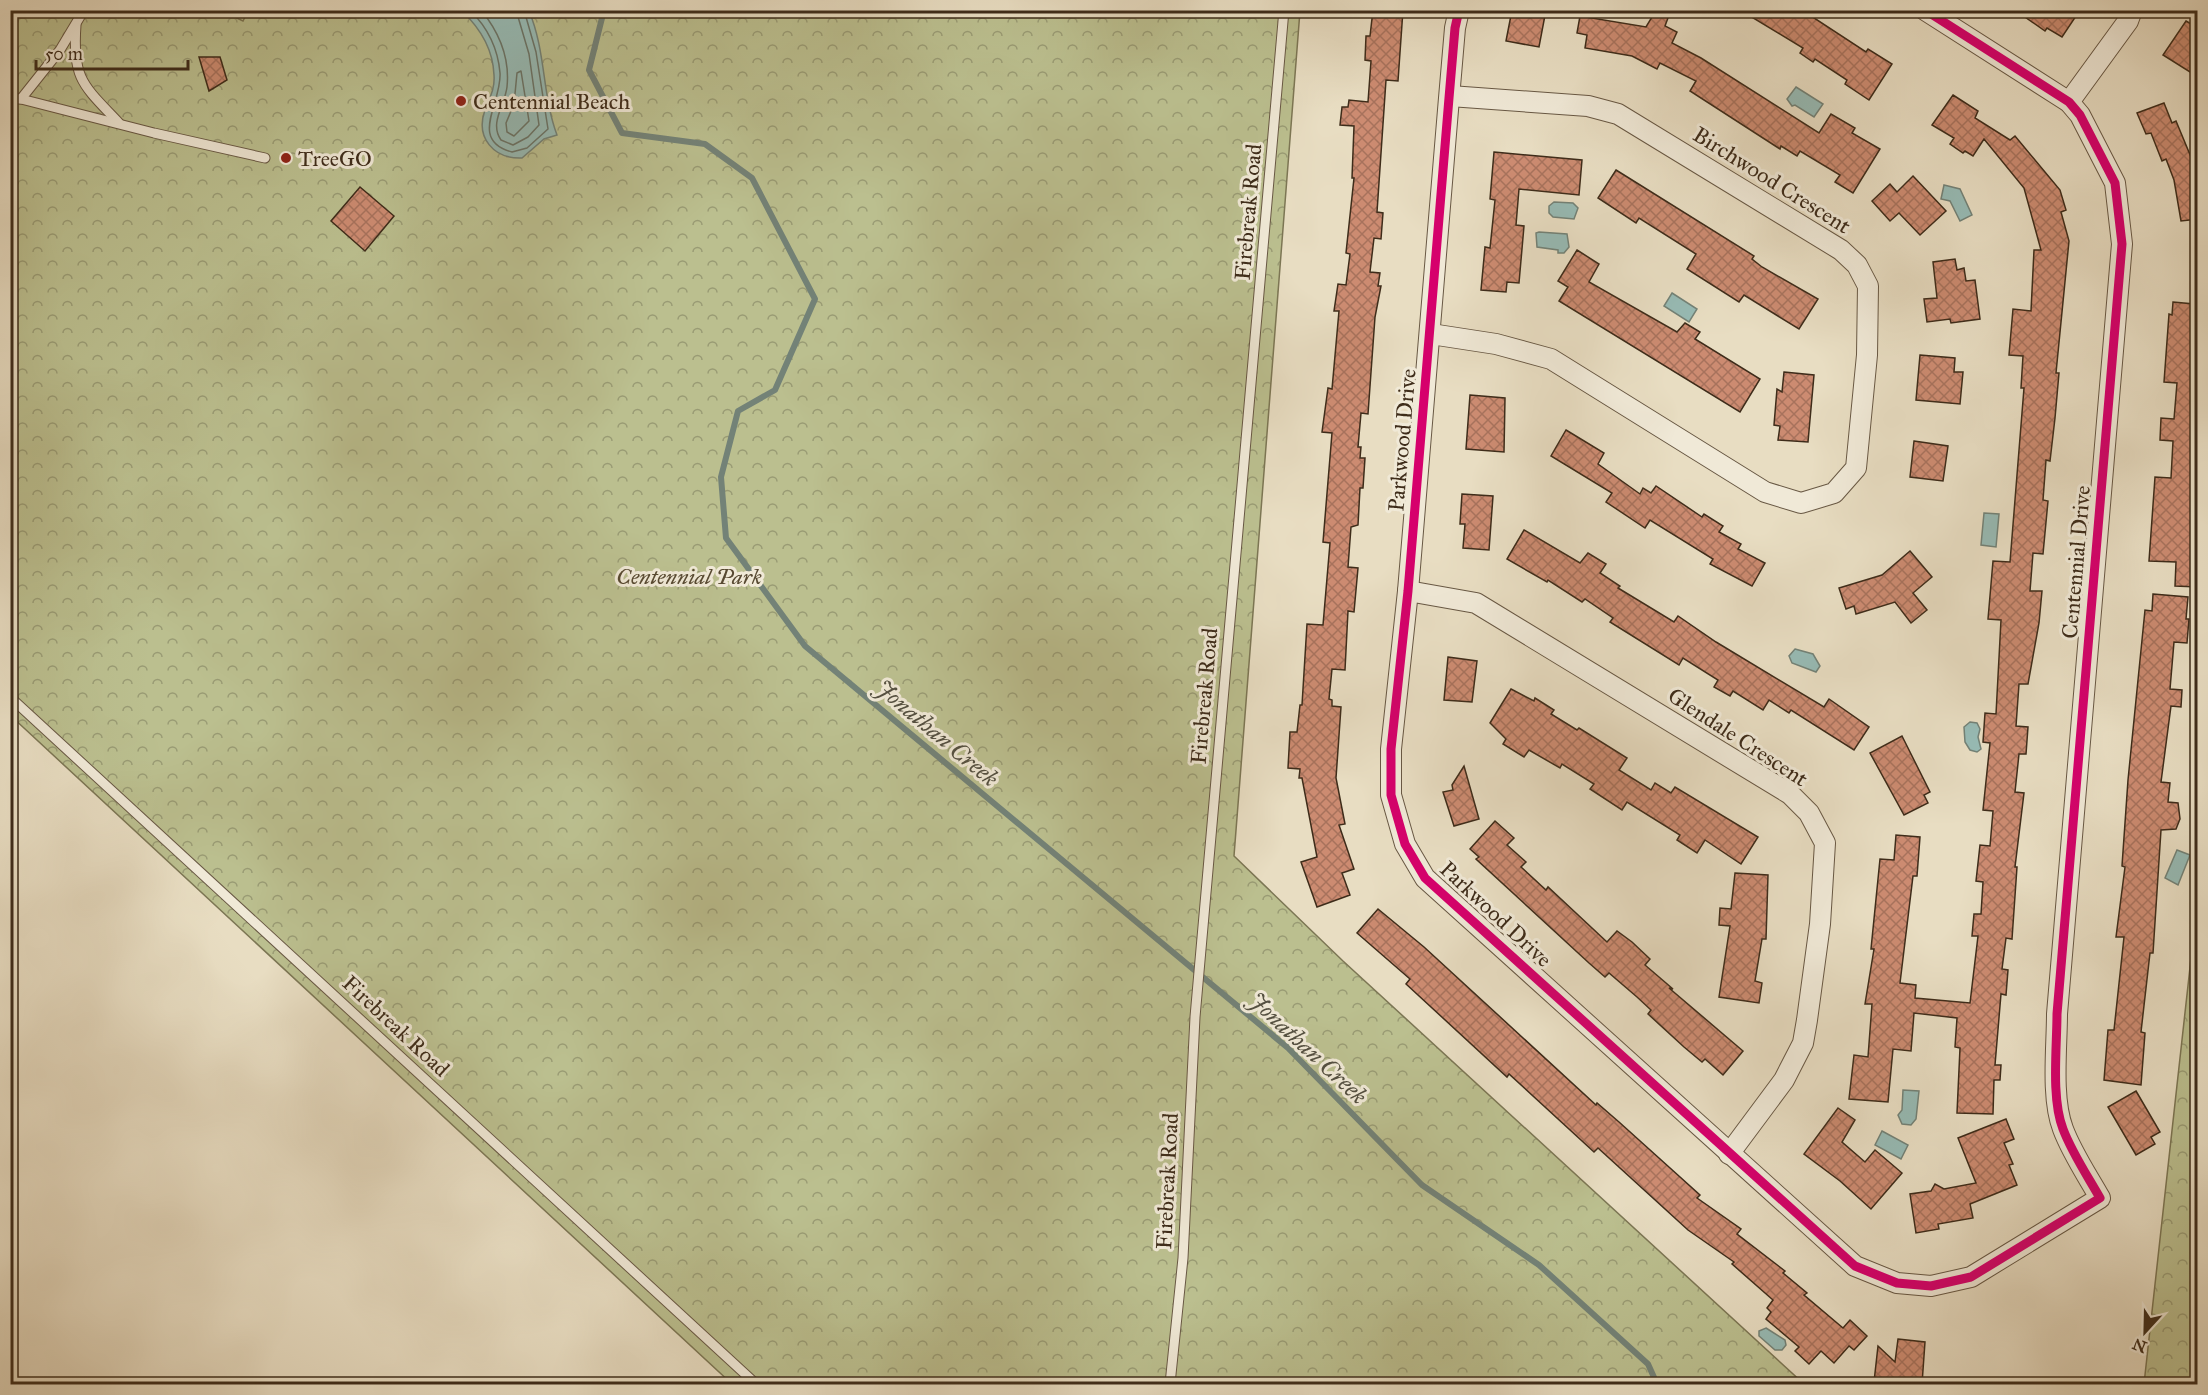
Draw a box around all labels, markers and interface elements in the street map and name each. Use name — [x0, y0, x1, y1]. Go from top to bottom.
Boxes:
scale bar — [36, 33, 188, 71]
text: 50 m — [45, 43, 83, 65]
place label: Centennial Beach — [473, 88, 630, 115]
marker: Centennial Beach — [454, 94, 468, 108]
street label: Birchwood Crescent — [1688, 121, 1856, 239]
street label: Firebreak Road — [1229, 143, 1267, 281]
place label: TreeGO — [298, 145, 372, 172]
marker: TreeGO — [279, 151, 293, 165]
street label: Parkwood Drive — [1382, 367, 1422, 513]
street label: Centennial Drive — [2056, 484, 2096, 640]
park label: Centennial Park — [616, 563, 762, 590]
street label: Firebreak Road — [1185, 627, 1223, 765]
water label: Jonathan Creek — [868, 672, 1005, 793]
street label: Glendale Crescent — [1663, 682, 1813, 792]
street label: Parkwood Drive — [1434, 855, 1558, 973]
street label: Firebreak Road — [337, 970, 455, 1082]
water label: Jonathan Creek — [1241, 984, 1374, 1111]
street label: Firebreak Road — [1150, 1112, 1184, 1250]
north arrow — [2115, 1302, 2175, 1362]
text: N — [2129, 1334, 2149, 1357]

